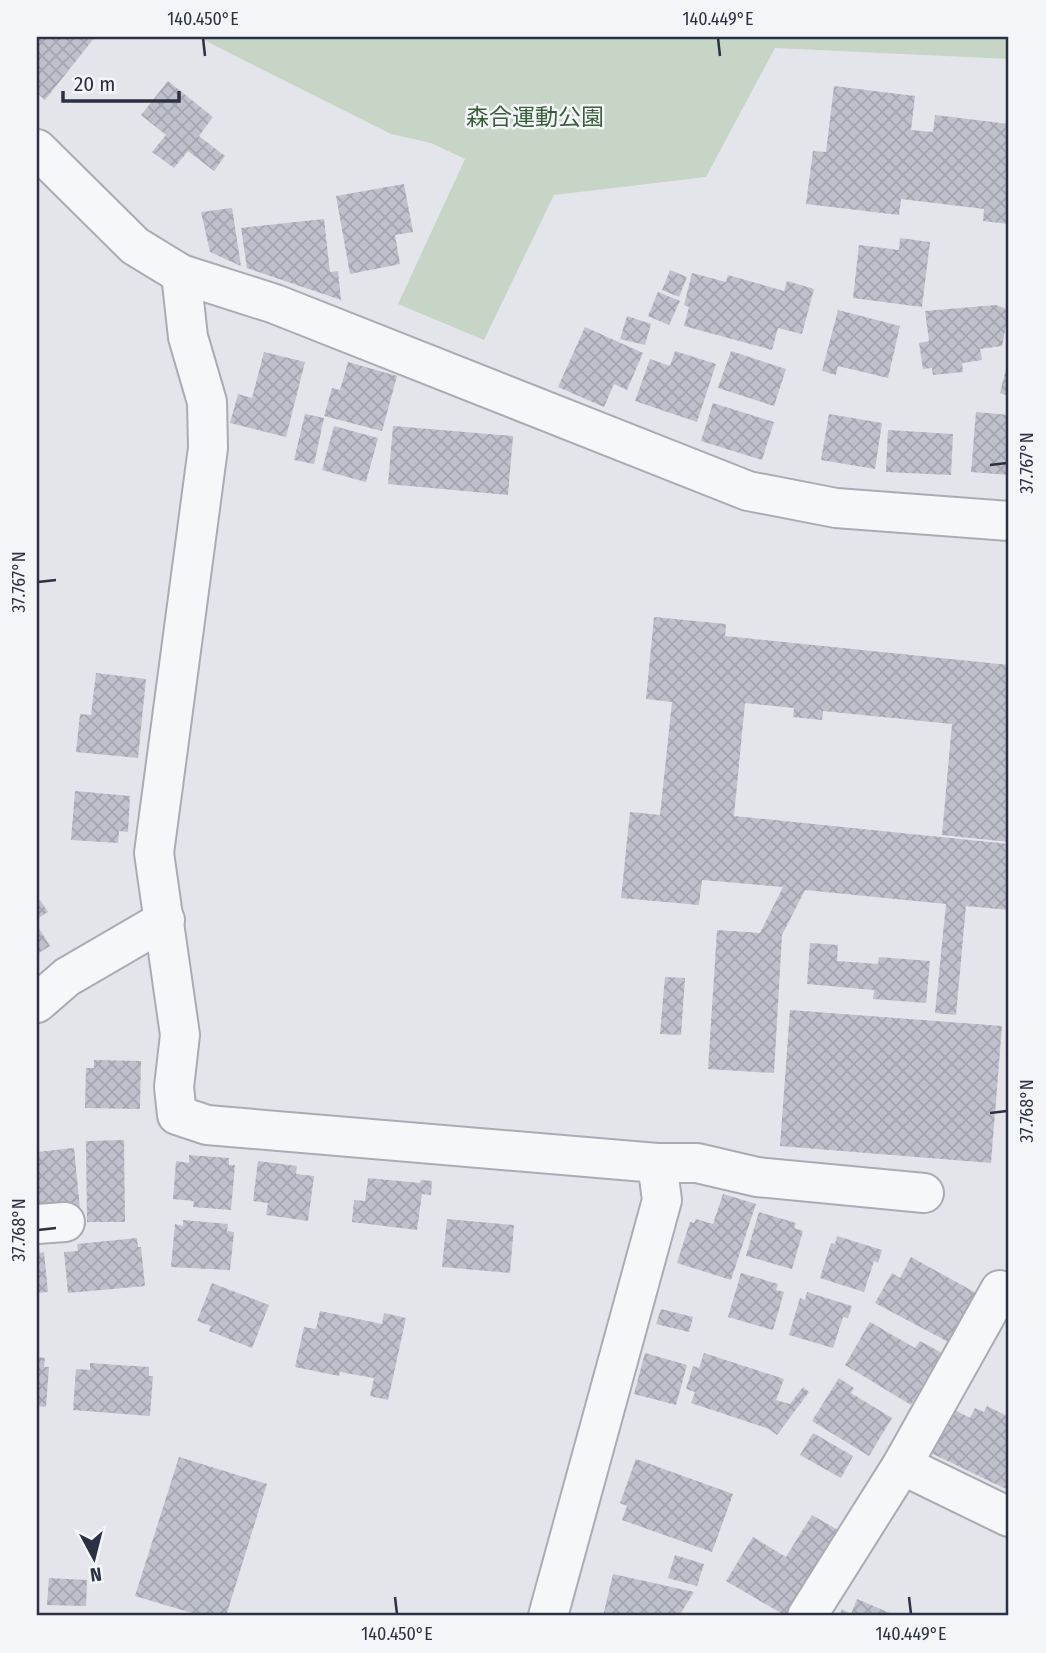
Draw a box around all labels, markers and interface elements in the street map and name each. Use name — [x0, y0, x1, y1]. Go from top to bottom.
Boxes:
text: 140.450°E — [167, 8, 239, 30]
text: 140.449°E — [682, 8, 754, 30]
scale bar — [63, 60, 178, 104]
text: 20 m — [74, 71, 115, 97]
park label: 森合運動公園 — [466, 103, 604, 131]
text: 37.767°N — [1016, 432, 1038, 494]
text: 37.767°N — [8, 551, 30, 613]
text: 37.768°N — [1016, 1079, 1038, 1143]
text: 37.768°N — [8, 1198, 30, 1262]
north arrow — [60, 1524, 130, 1594]
text: N — [89, 1562, 103, 1586]
text: 140.450°E — [361, 1623, 433, 1645]
text: 140.449°E — [875, 1623, 947, 1645]

